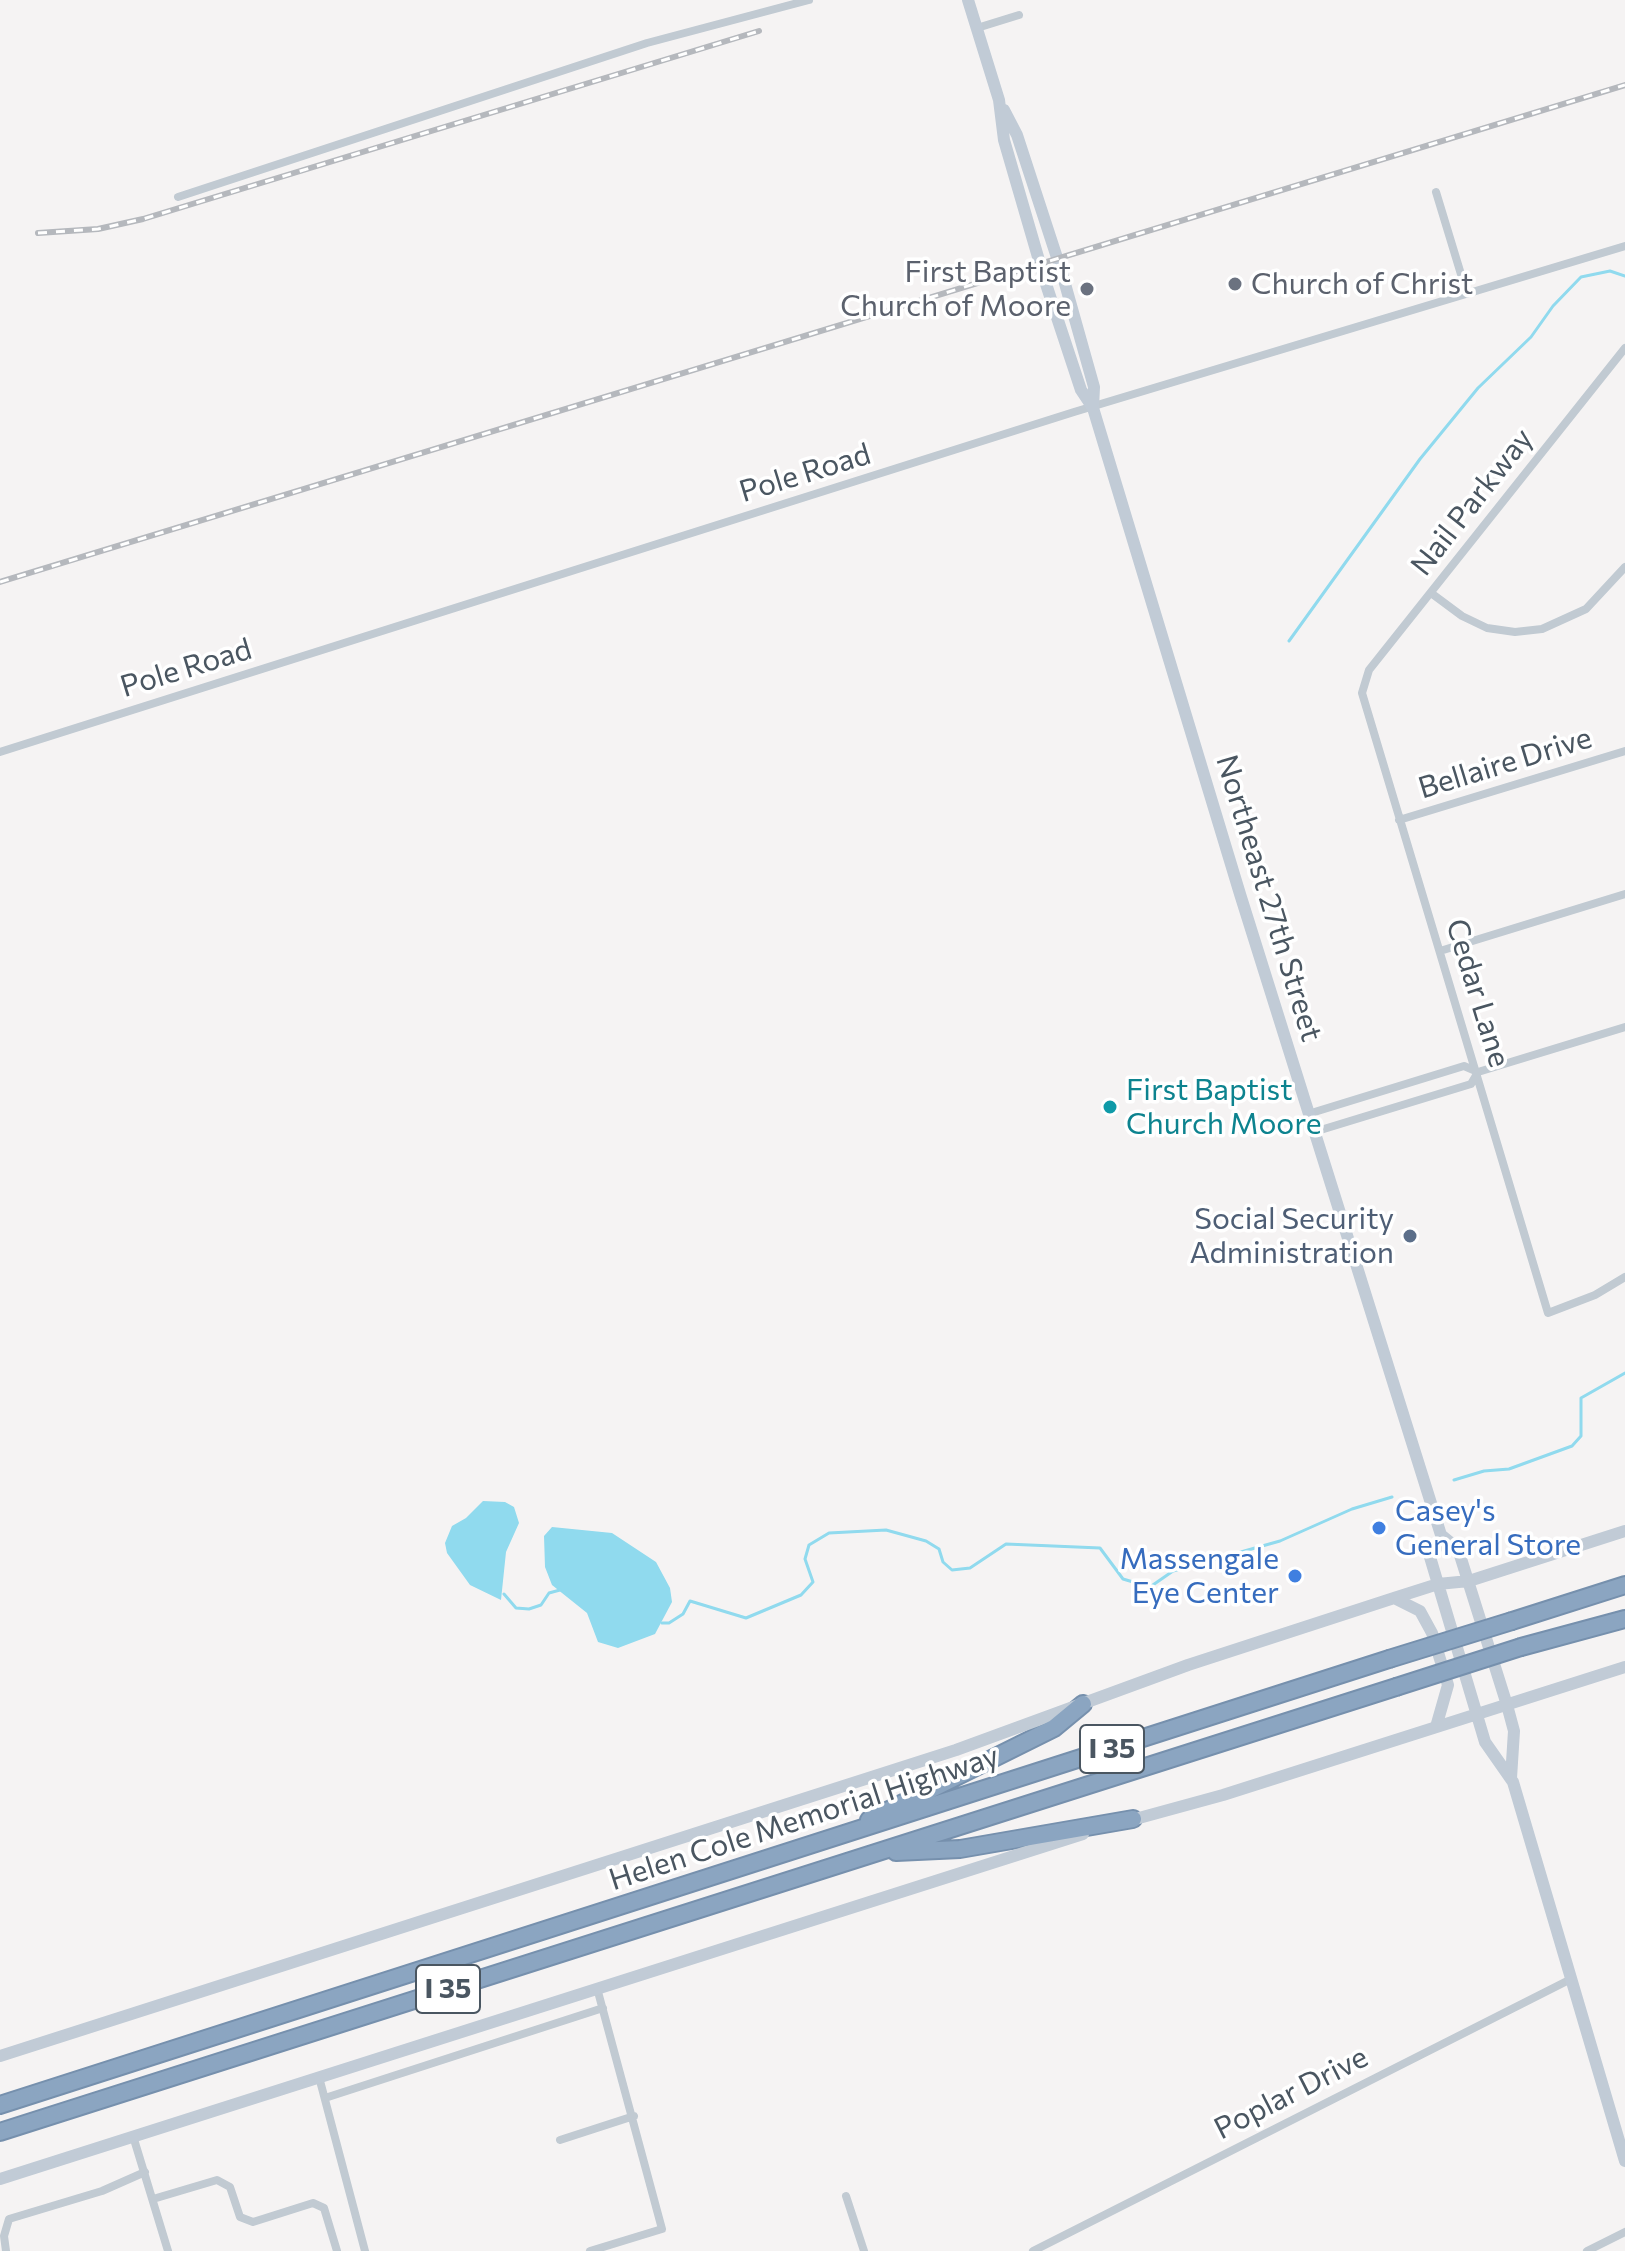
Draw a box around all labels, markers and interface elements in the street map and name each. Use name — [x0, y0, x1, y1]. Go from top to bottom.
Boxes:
place label: First Baptist Church of Moore — [840, 254, 1071, 324]
place label: Church of Christ — [1251, 266, 1473, 302]
marker: Church of Christ — [1226, 275, 1244, 293]
marker: First Baptist Church of Moore — [1078, 280, 1096, 298]
street label: Nail Parkway — [1403, 421, 1541, 583]
street label: Pole Road — [735, 436, 875, 510]
street label: Pole Road — [116, 631, 256, 705]
street label: Bellaire Drive — [1414, 720, 1596, 806]
street label: Northeast 27th Street — [1208, 750, 1330, 1046]
street label: Cedar Lane — [1438, 915, 1518, 1071]
place label: First Baptist Church Moore — [1126, 1072, 1322, 1142]
marker: First Baptist Church Moore — [1101, 1098, 1119, 1116]
place label: Social Security Administration — [1190, 1201, 1394, 1272]
marker: Social Security Administration — [1401, 1227, 1419, 1245]
place label: Casey's General Store — [1395, 1493, 1581, 1564]
marker: Casey's General Store — [1370, 1519, 1388, 1537]
place label: Massengale Eye Center — [1119, 1541, 1279, 1612]
marker: Massengale Eye Center — [1286, 1567, 1304, 1585]
road number: I 35 — [1080, 1725, 1144, 1773]
street label: Helen Cole Memorial Highway — [605, 1738, 1003, 1898]
road number: I 35 — [416, 1965, 480, 2013]
street label: Poplar Drive — [1208, 2039, 1374, 2147]

